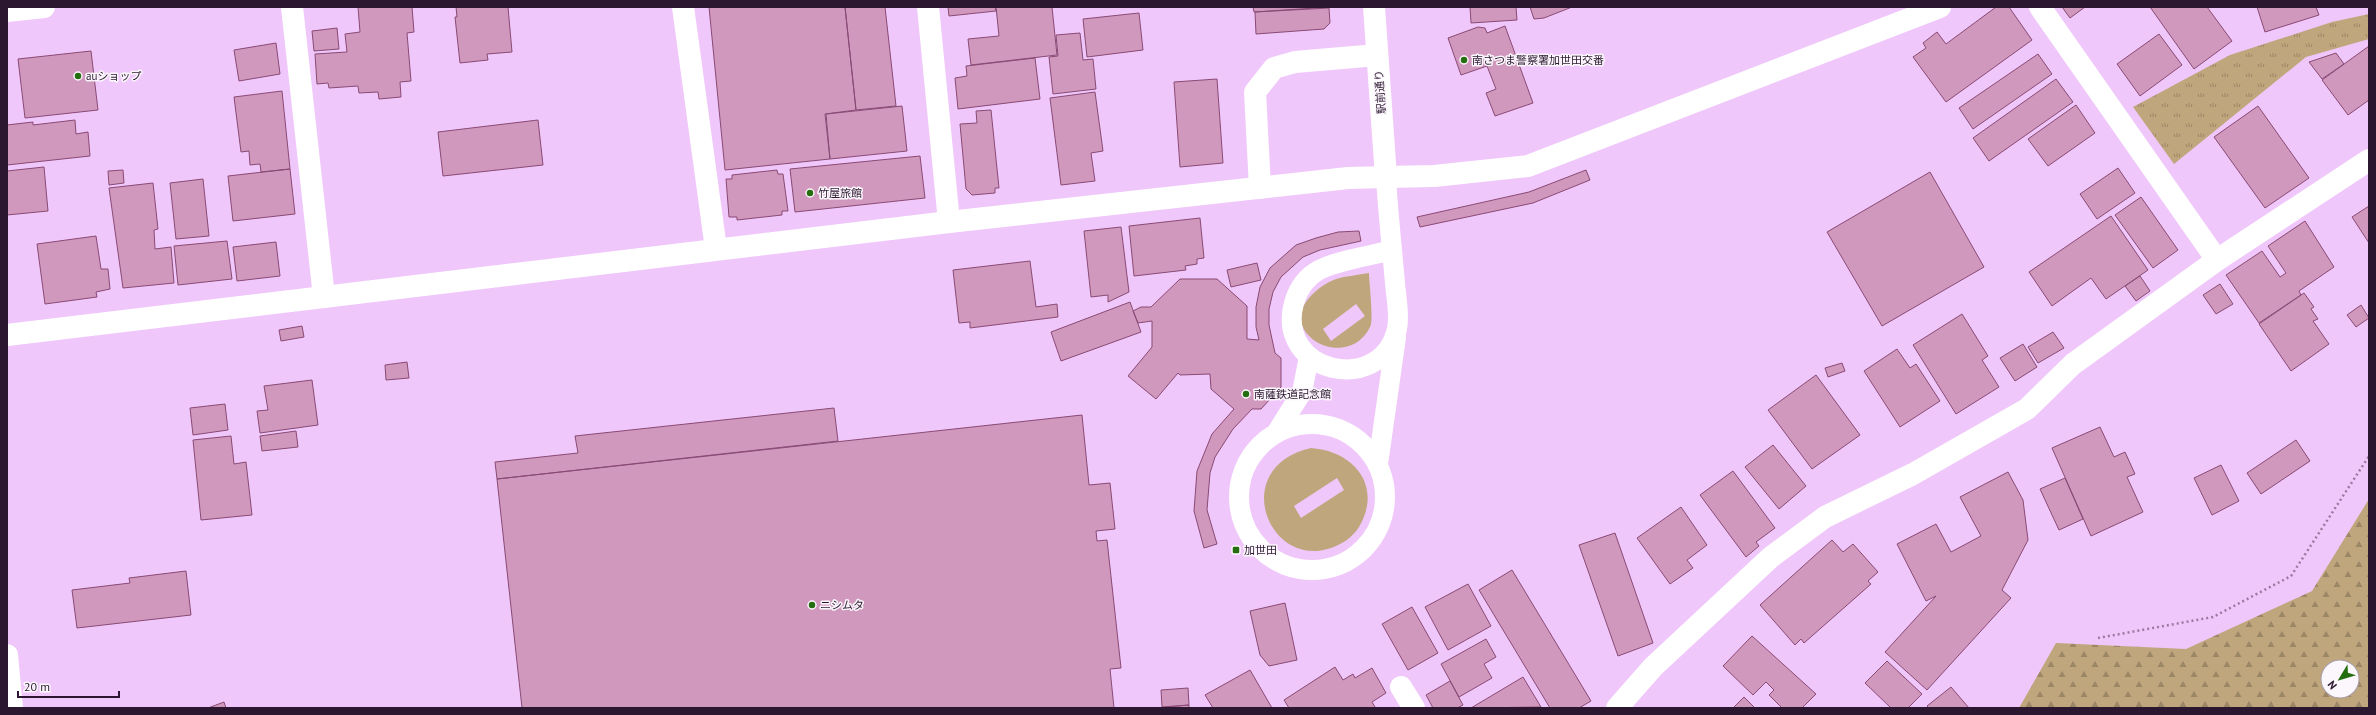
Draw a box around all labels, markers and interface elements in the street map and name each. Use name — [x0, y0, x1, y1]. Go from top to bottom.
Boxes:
place label: 南さつま警察署加世田交番 — [1472, 53, 1604, 67]
marker: 南さつま警察署加世田交番 — [1459, 55, 1469, 65]
place label: auショップ — [86, 69, 141, 83]
street label: 駅前通り — [1371, 70, 1389, 114]
marker: auショップ — [73, 71, 83, 81]
place label: 竹屋旅館 — [818, 186, 862, 200]
marker: 竹屋旅館 — [805, 188, 815, 198]
place label: 南薩鉄道記念館 — [1254, 387, 1331, 401]
marker: 南薩鉄道記念館 — [1241, 389, 1251, 399]
place label: 加世田 — [1244, 543, 1277, 557]
marker: 加世田 — [1231, 545, 1241, 555]
place label: ニシムタ — [820, 598, 864, 612]
marker: ニシムタ — [807, 600, 817, 610]
north arrow — [2320, 659, 2360, 699]
scale bar — [18, 673, 119, 699]
text: N — [2324, 678, 2340, 692]
text: 20 m — [24, 679, 50, 694]

